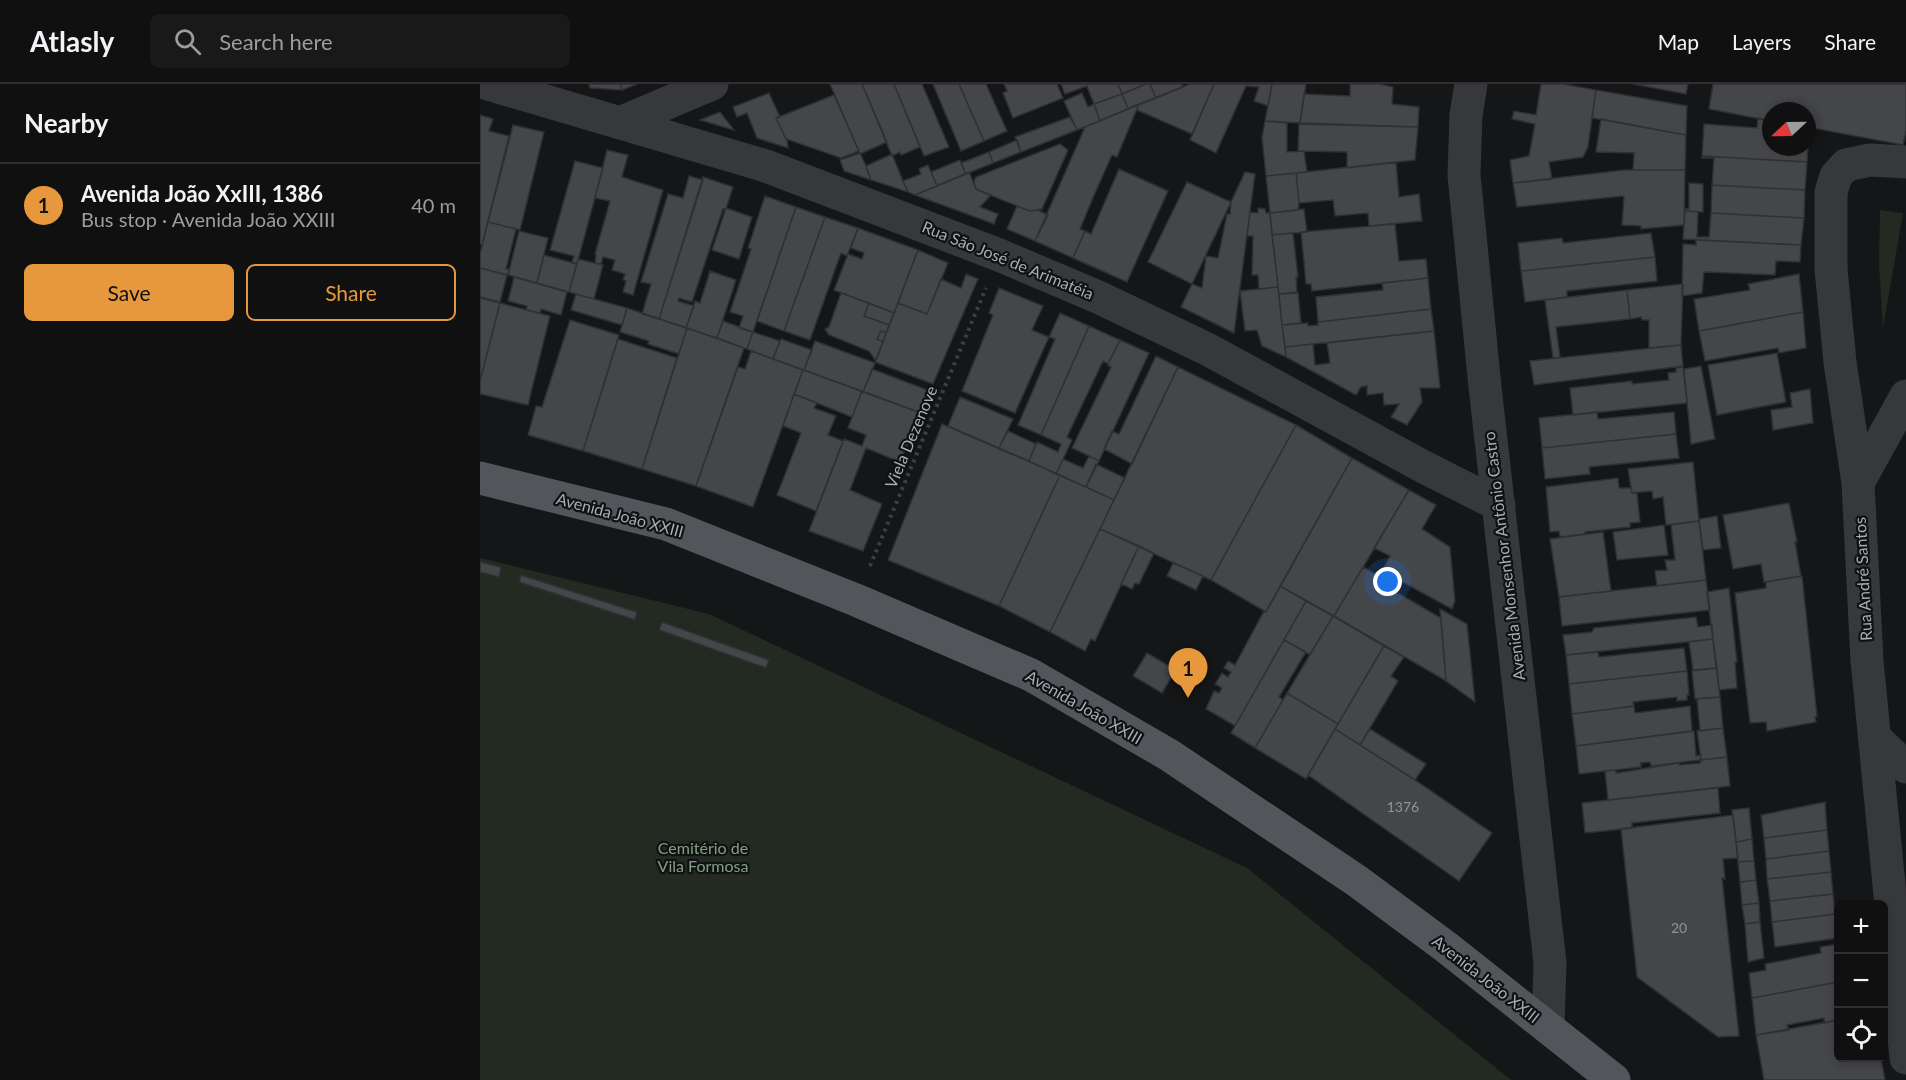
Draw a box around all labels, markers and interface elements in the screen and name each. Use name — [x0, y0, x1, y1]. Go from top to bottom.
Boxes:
search box — [150, 14, 570, 68]
text: Atlasly — [30, 24, 114, 58]
icon: search — [171, 25, 204, 58]
text: Search here — [219, 28, 333, 55]
text: Map — [1658, 29, 1699, 54]
text: Layers — [1732, 29, 1791, 54]
text: Share — [1824, 29, 1876, 54]
north arrow — [1762, 102, 1816, 156]
text: Nearby — [24, 107, 109, 139]
text: Avenida João XxIII, 1386 — [81, 180, 323, 207]
text: 1 — [38, 193, 49, 217]
text: 40 m — [411, 193, 456, 217]
text: Bus stop · Avenida João XXIII — [81, 207, 335, 231]
street label: Rua São José de Arimatéia — [920, 216, 1097, 303]
button: Save — [24, 264, 234, 321]
button: Share — [246, 264, 456, 321]
street label: Viela Dezenove — [880, 383, 941, 491]
street label: Avenida Monsenhor Antônio Castro — [1479, 431, 1528, 682]
street label: Avenida João XXIII — [554, 488, 686, 541]
street label: Rua André Santos — [1850, 517, 1875, 641]
your location — [1373, 567, 1402, 596]
pin: 1 — [1168, 648, 1208, 698]
street label: Avenida João XXIII — [1023, 666, 1146, 748]
house number: 1376 — [1387, 798, 1419, 815]
park label: Cemitério de Vila Formosa — [658, 838, 748, 875]
map controls — [1834, 900, 1888, 1062]
button: + — [1834, 900, 1888, 954]
house number: 20 — [1671, 919, 1687, 936]
street label: Avenida João XXIII — [1429, 931, 1544, 1026]
button: − — [1834, 954, 1888, 1008]
button: locate — [1834, 1008, 1888, 1062]

